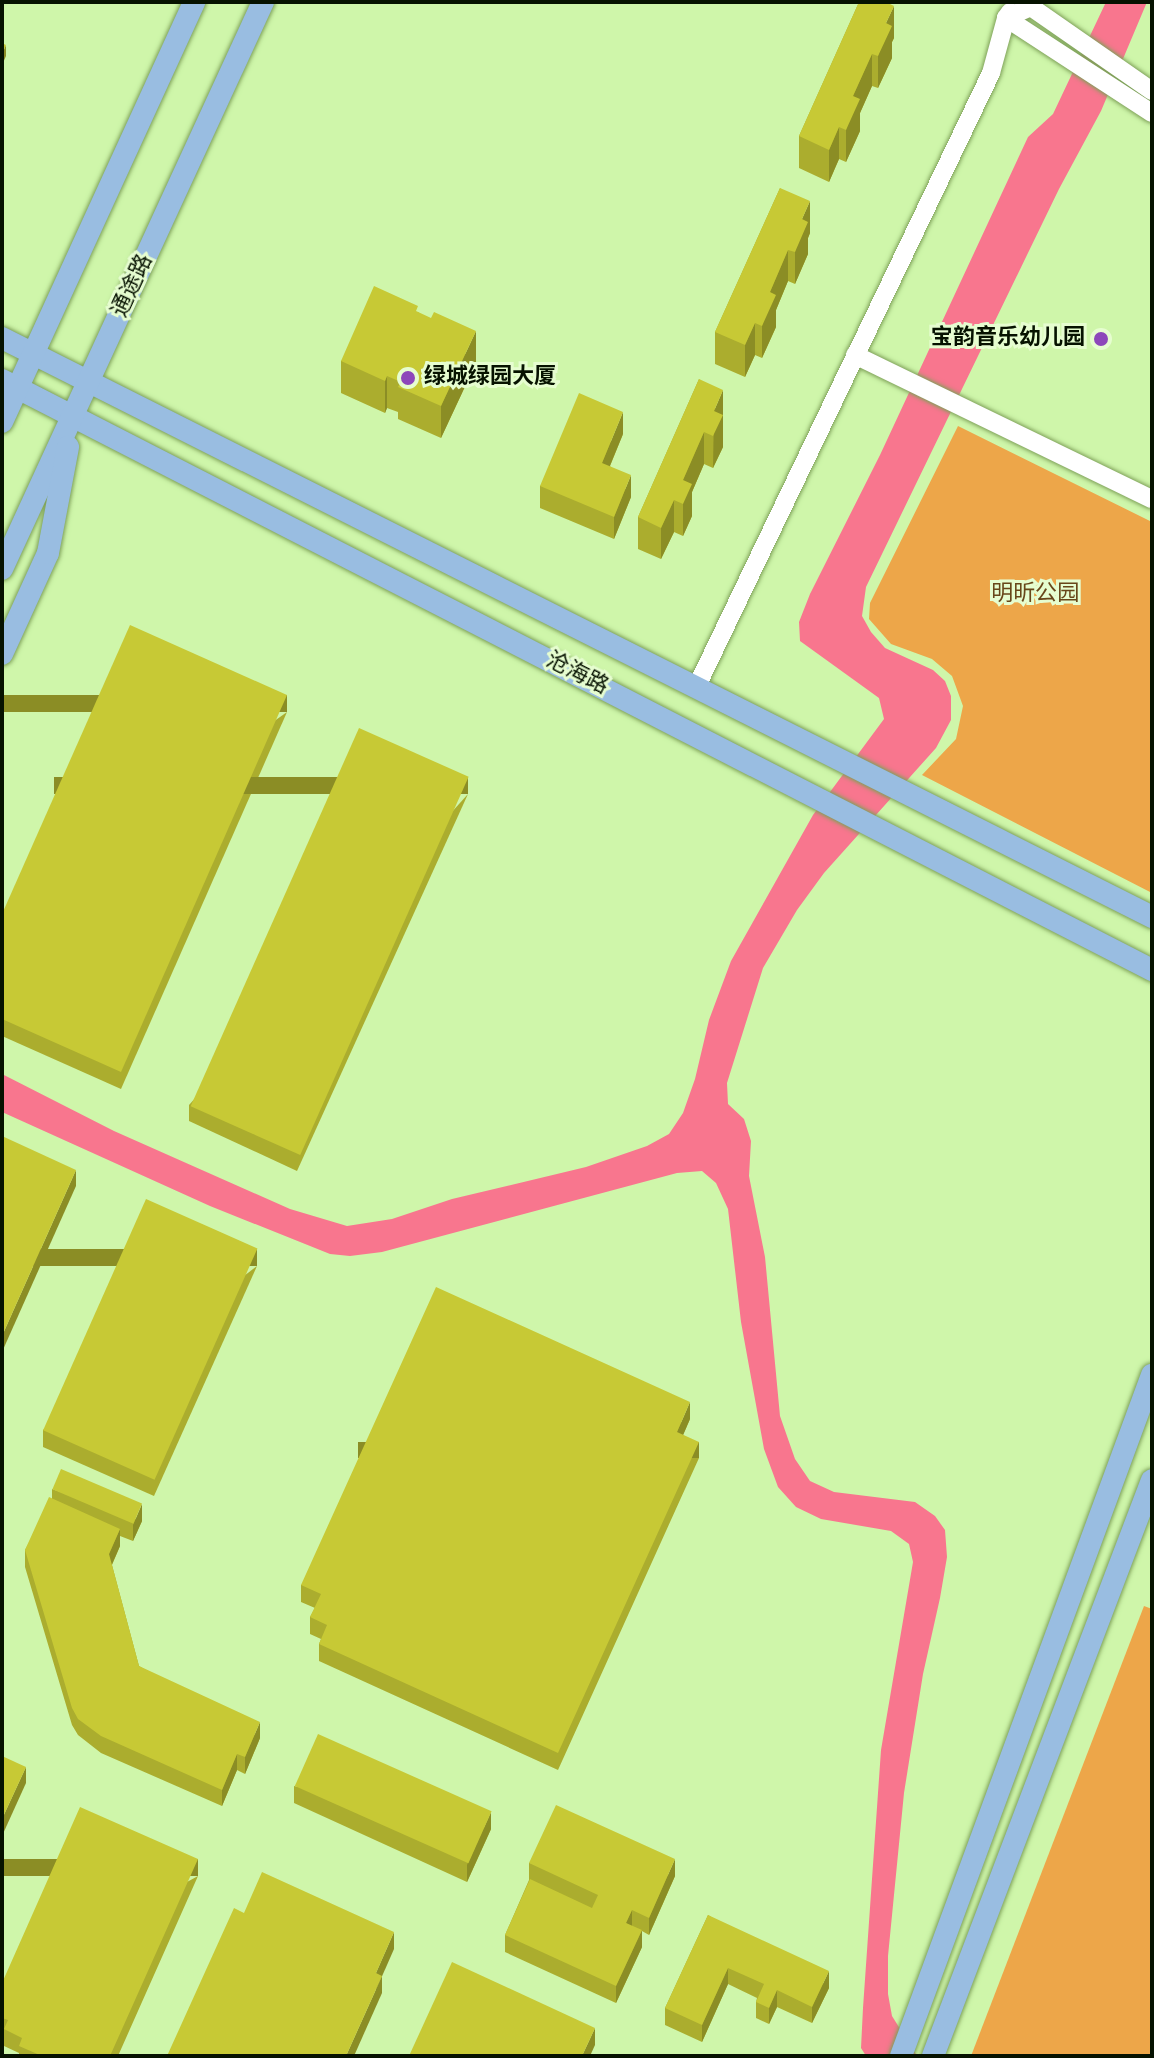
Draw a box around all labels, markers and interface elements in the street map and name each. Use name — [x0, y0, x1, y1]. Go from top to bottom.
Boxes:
street label: 通途路 — [107, 251, 159, 321]
place label: 宝韵音乐幼儿园 — [931, 326, 1085, 352]
marker: 宝韵音乐幼儿园 — [1092, 330, 1110, 348]
place label: 绿城绿园大厦 — [424, 365, 556, 391]
marker: 绿城绿园大厦 — [399, 369, 417, 387]
park label: 明昕公园 — [991, 582, 1079, 608]
street label: 沧海路 — [542, 647, 612, 701]

